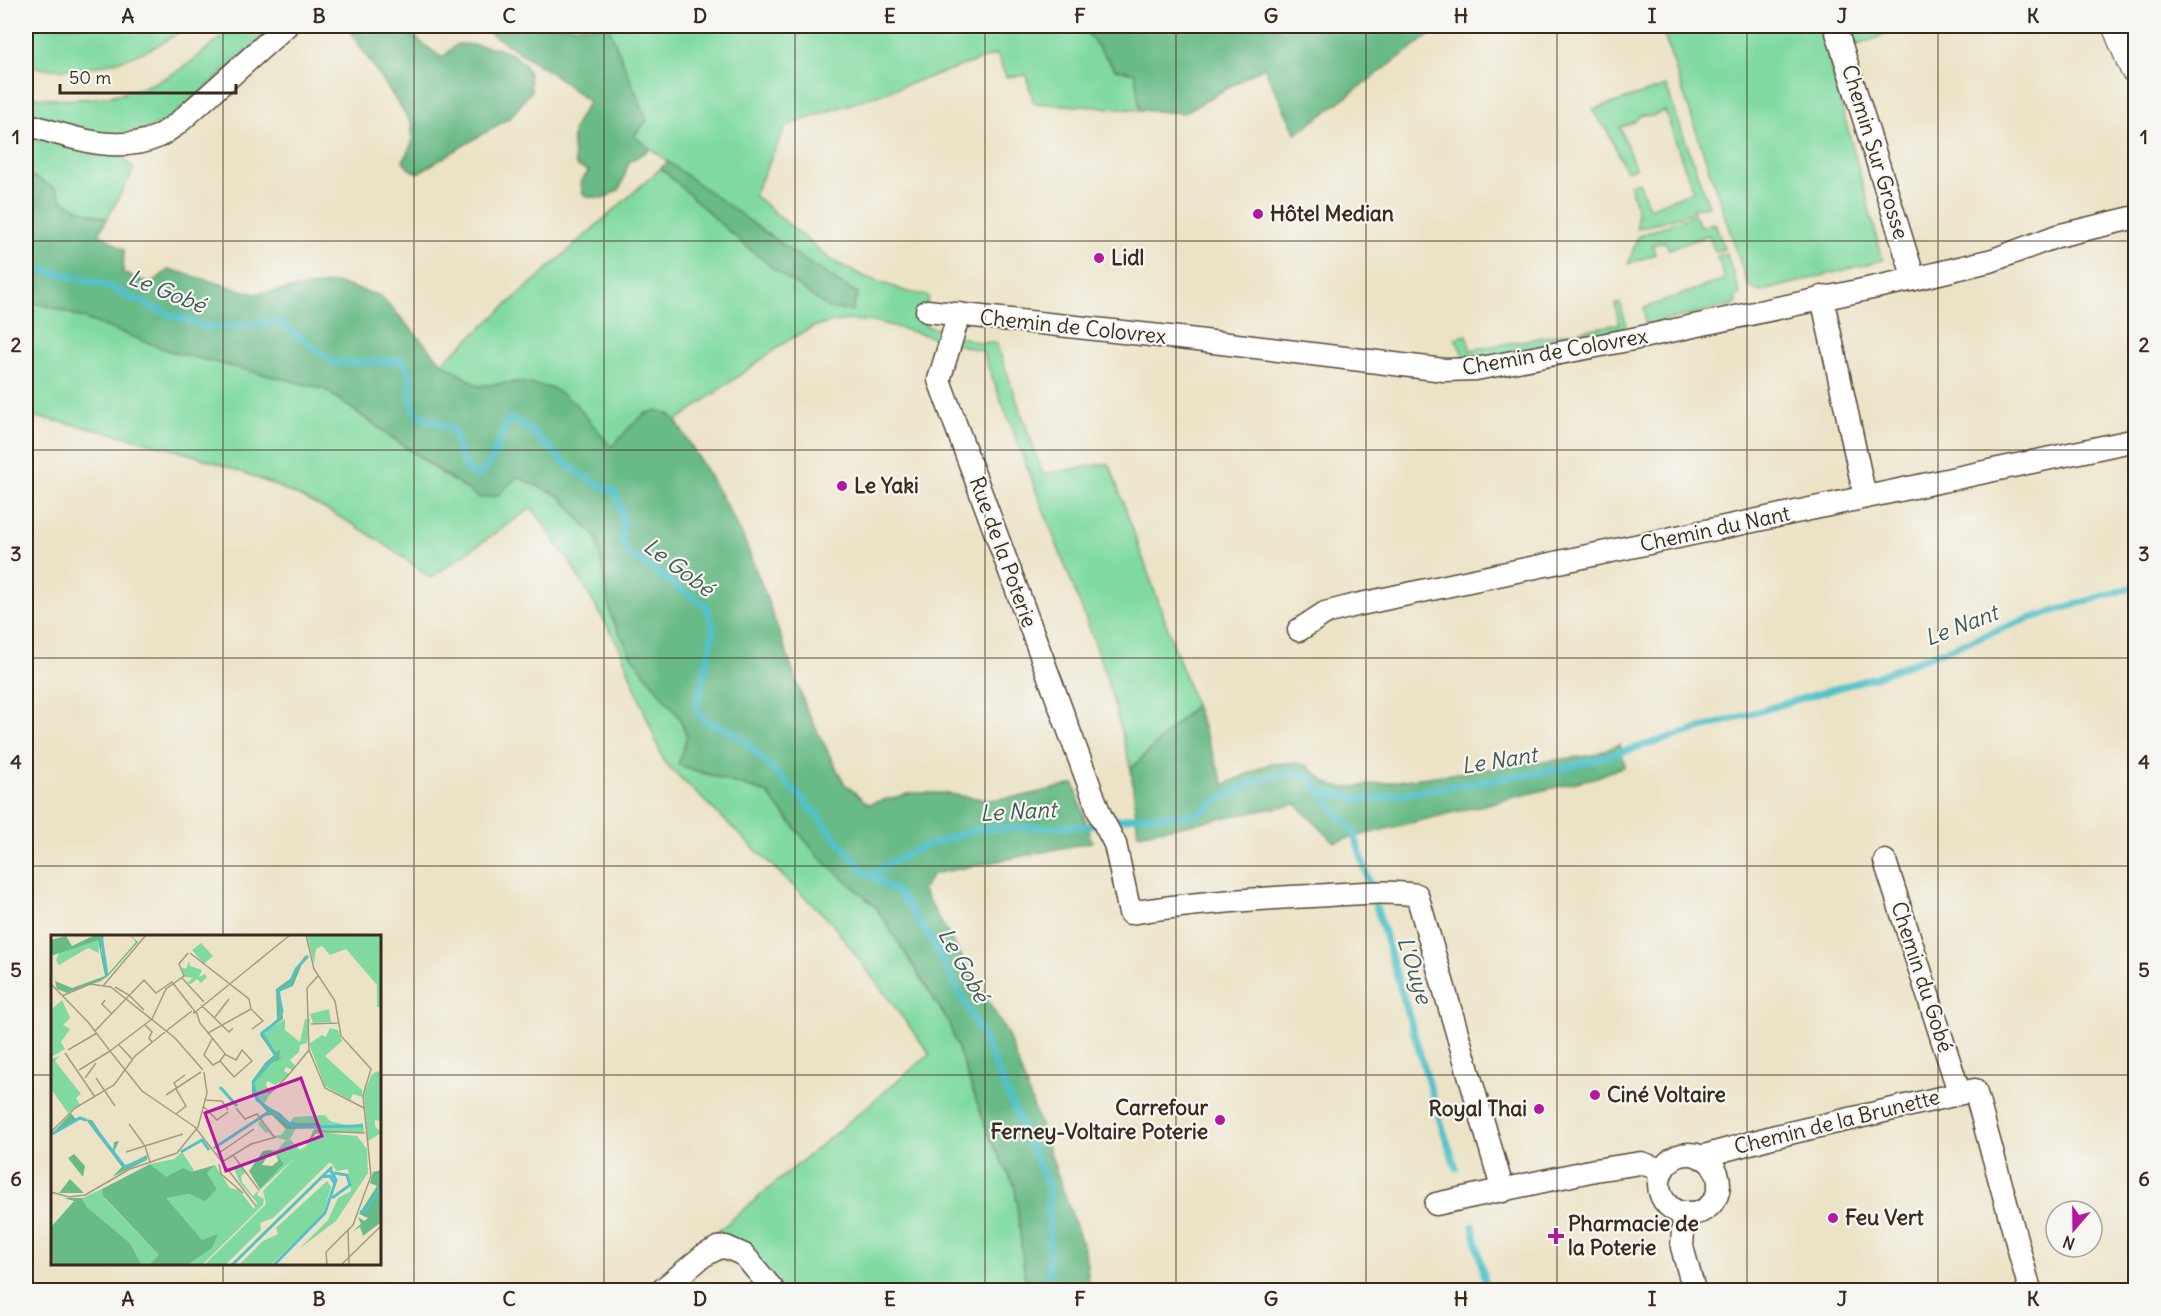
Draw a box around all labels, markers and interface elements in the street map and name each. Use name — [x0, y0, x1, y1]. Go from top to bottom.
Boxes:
text: A — [122, 3, 135, 28]
text: B — [312, 3, 326, 28]
text: C — [502, 3, 516, 28]
text: D — [693, 3, 707, 28]
text: E — [884, 3, 896, 28]
text: F — [1074, 3, 1086, 28]
text: G — [1264, 3, 1278, 28]
text: H — [1454, 3, 1468, 28]
text: I — [1648, 3, 1657, 28]
text: J — [1837, 3, 1848, 28]
text: K — [2027, 3, 2040, 28]
scale bar — [60, 57, 236, 95]
street label: Chemin Sur Grosse — [1836, 61, 1915, 242]
text: 50 m — [69, 66, 111, 89]
text: 1 — [12, 124, 20, 149]
text: 1 — [2140, 124, 2148, 149]
place label: Hôtel Median — [1270, 200, 1394, 227]
marker: Hôtel Median — [1251, 207, 1265, 221]
place label: Lidl — [1111, 244, 1144, 271]
marker: Lidl — [1092, 251, 1106, 265]
water label: Le Gobé — [124, 263, 212, 320]
street label: Chemin de Colovrex — [978, 303, 1168, 350]
street label: Chemin de Colovrex — [1460, 322, 1650, 381]
text: 2 — [11, 332, 22, 357]
text: 2 — [2139, 332, 2150, 357]
place label: Le Yaki — [854, 472, 919, 499]
street label: Rue de la Poterie — [964, 473, 1043, 631]
marker: Le Yaki — [835, 479, 849, 493]
street label: Chemin du Nant — [1637, 499, 1792, 558]
water label: Le Gobé — [638, 532, 721, 604]
text: 3 — [10, 541, 22, 566]
text: 3 — [2138, 541, 2150, 566]
water label: Le Nant — [1921, 597, 2004, 652]
water label: Le Nant — [1459, 740, 1541, 780]
text: 4 — [10, 749, 22, 774]
text: 4 — [2138, 749, 2150, 774]
water label: Le Nant — [979, 795, 1059, 827]
street label: Chemin du Gobé — [1885, 898, 1960, 1056]
water label: Le Gobé — [932, 923, 997, 1009]
water label: L'Ouye — [1392, 933, 1439, 1009]
inset map — [51, 935, 381, 1265]
text: 5 — [10, 957, 22, 982]
text: 5 — [2138, 957, 2150, 982]
place label: Ciné Voltaire — [1607, 1081, 1726, 1108]
street label: Chemin de la Brunette — [1731, 1083, 1943, 1160]
marker: Ciné Voltaire — [1588, 1088, 1602, 1102]
place label: Carrefour Ferney-Voltaire Poterie — [990, 1094, 1208, 1145]
place label: Royal Thai — [1429, 1095, 1527, 1122]
marker: Royal Thai — [1532, 1102, 1546, 1116]
marker: Carrefour Ferney-Voltaire Poterie — [1213, 1113, 1227, 1127]
text: 6 — [10, 1166, 22, 1191]
text: 6 — [2138, 1166, 2150, 1191]
north arrow — [2044, 1199, 2104, 1259]
place label: Feu Vert — [1845, 1204, 1925, 1231]
place label: Pharmacie de la Poterie — [1568, 1210, 1699, 1261]
marker: Feu Vert — [1826, 1211, 1840, 1225]
marker: Pharmacie de la Poterie — [1549, 1229, 1563, 1243]
text: N — [2060, 1232, 2077, 1254]
text: A — [122, 1286, 135, 1311]
text: B — [312, 1286, 326, 1311]
text: C — [502, 1286, 516, 1311]
text: D — [693, 1286, 707, 1311]
text: E — [884, 1286, 896, 1311]
text: F — [1074, 1286, 1086, 1311]
text: G — [1264, 1286, 1278, 1311]
text: H — [1454, 1286, 1468, 1311]
text: I — [1648, 1286, 1657, 1311]
text: J — [1837, 1286, 1848, 1311]
text: K — [2027, 1286, 2040, 1311]

